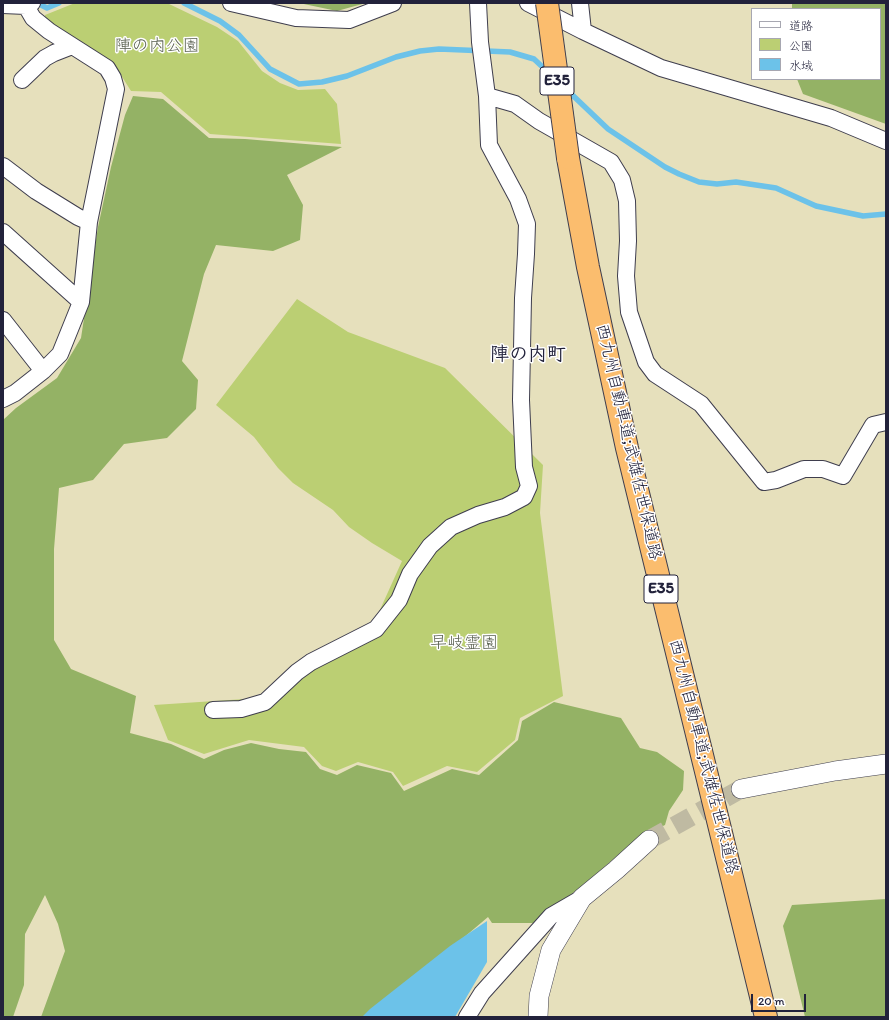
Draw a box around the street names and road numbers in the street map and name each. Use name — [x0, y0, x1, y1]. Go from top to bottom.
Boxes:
road number: E35 — [540, 67, 574, 95]
street label: 西九州自動車道;武雄佐世保道路 — [591, 322, 665, 562]
road number: E35 — [644, 575, 678, 603]
street label: 西九州自動車道;武雄佐世保道路 — [664, 637, 742, 877]

